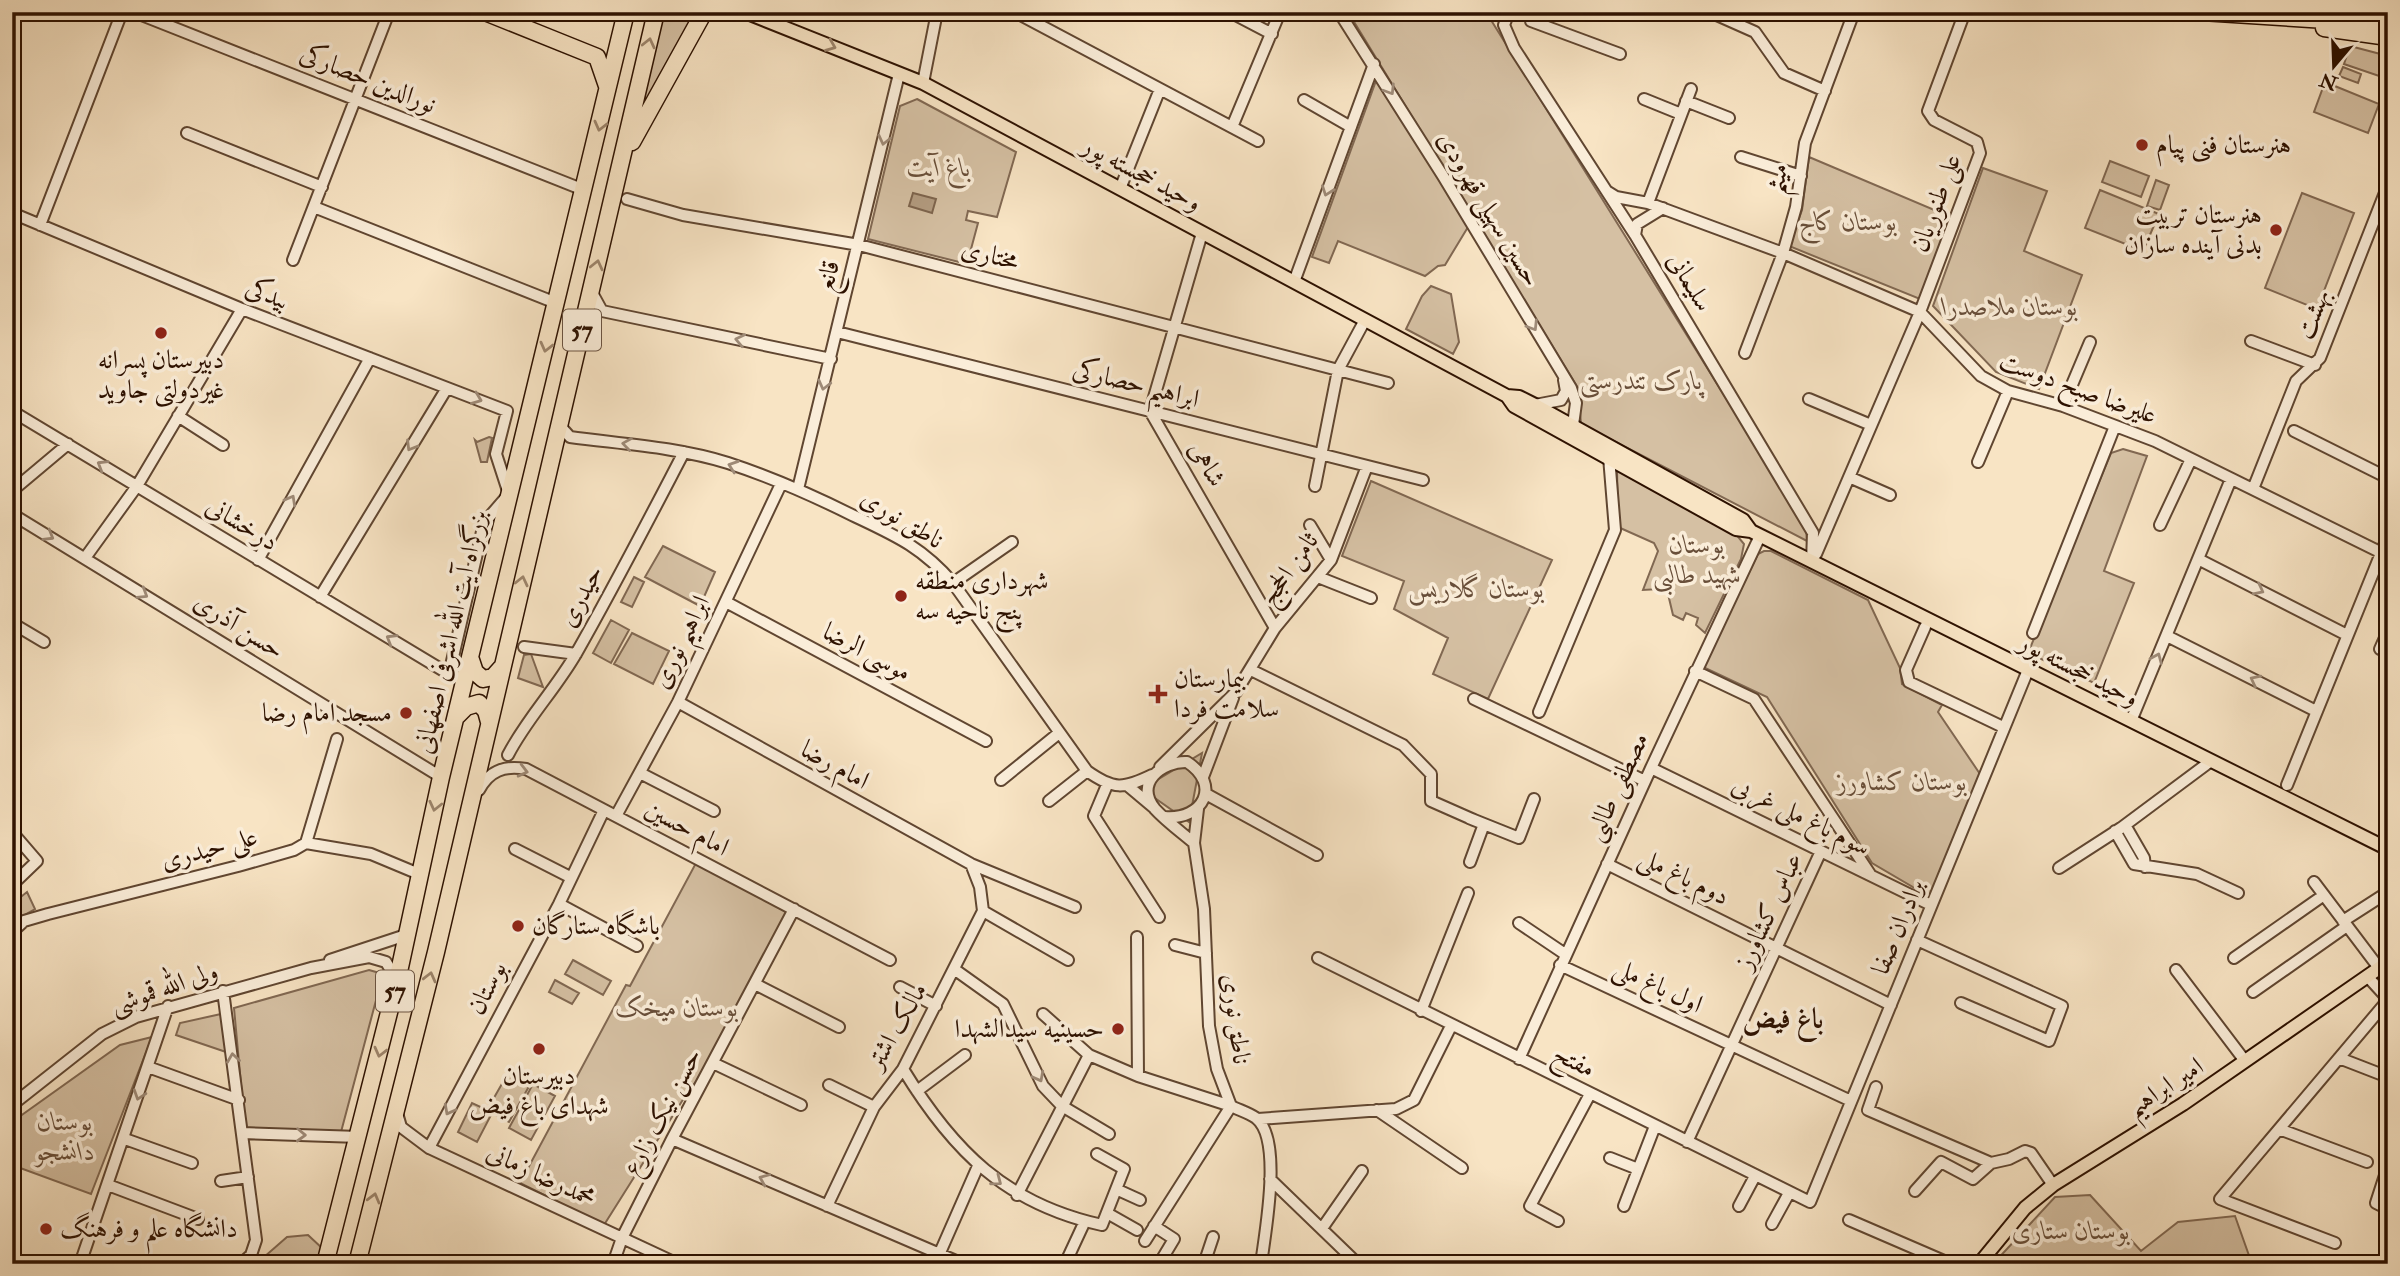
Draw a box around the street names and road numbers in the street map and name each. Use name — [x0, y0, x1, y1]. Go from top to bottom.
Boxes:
street label: نورالدین حصارکی — [295, 36, 441, 121]
street label: حسین سهیلی قهرودی — [1428, 125, 1548, 294]
street label: وحید خجسته پور — [1073, 128, 1207, 221]
street label: علی طنوریان — [1903, 149, 1970, 257]
street label: میثم — [1759, 161, 1804, 198]
street label: مختاری — [958, 232, 1022, 278]
street label: سلیمانی — [1660, 247, 1720, 317]
street label: قانع — [809, 257, 854, 297]
street label: بیدکی — [241, 270, 293, 317]
street label: بهشت — [2289, 284, 2337, 344]
road number: 57 — [563, 310, 601, 351]
street label: علیرضا صبح دوست — [1992, 345, 2161, 438]
street label: ابراهیم حصارکی — [1067, 352, 1203, 424]
street label: شاهی — [1181, 435, 1233, 493]
street label: ناطق نوری — [855, 482, 949, 556]
street label: درخشانی — [200, 490, 284, 558]
street label: بزرگراه آیت الله اشرفی اصفهانی — [403, 506, 495, 757]
street label: ثامن الحجج — [1252, 525, 1332, 616]
street label: حیدری — [551, 559, 611, 633]
street label: حسن آذری — [187, 586, 290, 667]
street label: ابراهیم نوری — [645, 590, 725, 698]
street label: موسی الرضا — [816, 615, 917, 690]
street label: وحید خجسته پور — [2010, 625, 2144, 716]
street label: مصطفی طالبی — [1578, 728, 1660, 848]
street label: امام رضا — [792, 733, 875, 802]
street label: سوم باغ ملی غربی — [1724, 769, 1876, 869]
street label: امام حسین — [637, 793, 734, 869]
street label: علی حیدری — [157, 821, 261, 879]
street label: دوم باغ ملی — [1631, 841, 1735, 918]
street label: عباس کشاورز — [1727, 848, 1810, 977]
street label: برادران صفا — [1864, 874, 1932, 979]
street label: ولی الله قموشی — [104, 950, 223, 1023]
street label: اول باغ ملی — [1606, 951, 1708, 1025]
street label: بوستان — [460, 956, 514, 1020]
road number: 57 — [376, 971, 414, 1012]
street label: ناطق نوری — [1215, 972, 1257, 1066]
street label: مالک اشتر — [858, 977, 935, 1078]
street label: مفتح — [1545, 1037, 1600, 1091]
street label: حسن نیک زارع — [615, 1043, 713, 1184]
street label: امیر ابراهیم — [2120, 1050, 2214, 1131]
street label: محمدرضا زمانی — [481, 1136, 601, 1214]

